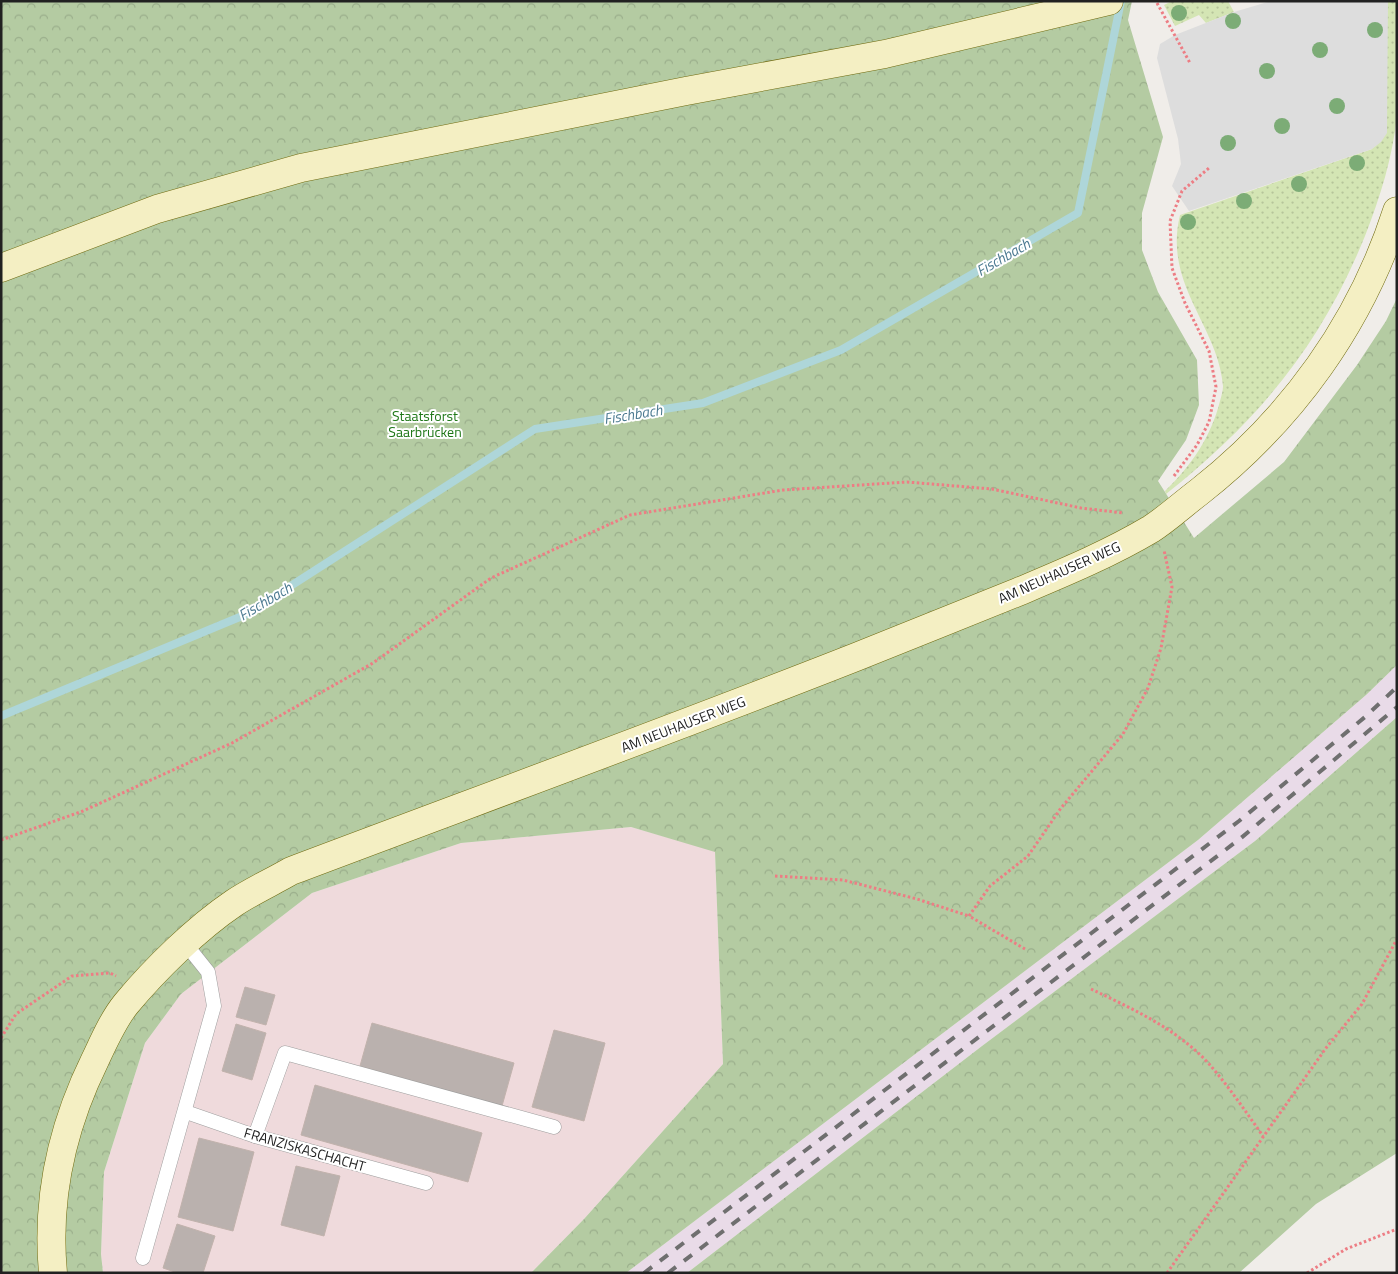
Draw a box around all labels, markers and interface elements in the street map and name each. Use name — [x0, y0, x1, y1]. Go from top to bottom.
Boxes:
water label: Fischbach — [972, 232, 1035, 282]
water label: Fischbach — [602, 398, 664, 430]
park label: Staatsforst Saarbrücken — [388, 405, 462, 442]
street label: AM NEUHAUSER WEG — [995, 536, 1123, 608]
water label: Fischbach — [234, 576, 297, 626]
street label: AM NEUHAUSER WEG — [618, 691, 748, 757]
street label: FRANZISKASCHACHT — [242, 1122, 369, 1177]

